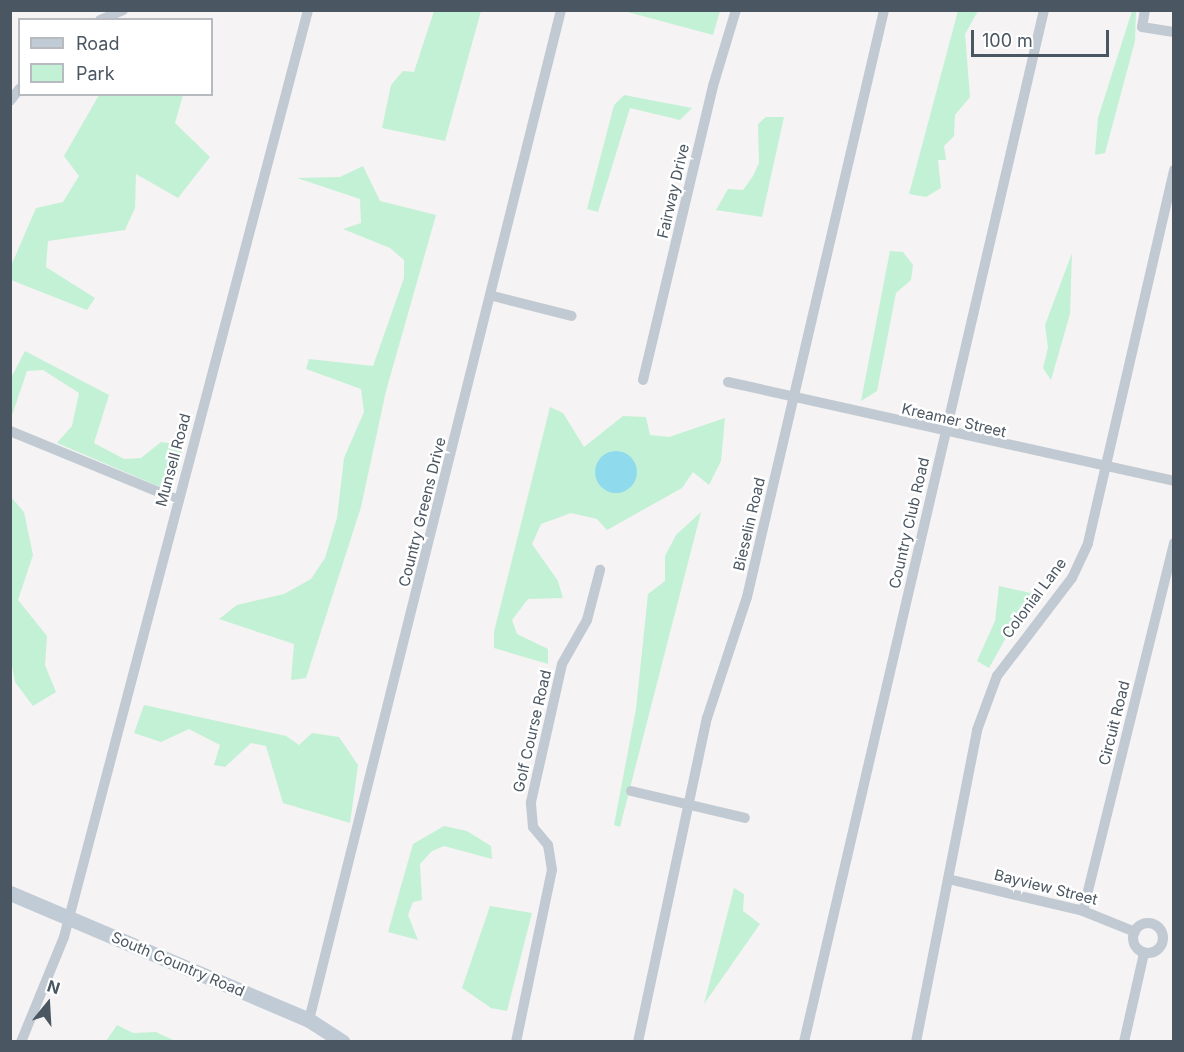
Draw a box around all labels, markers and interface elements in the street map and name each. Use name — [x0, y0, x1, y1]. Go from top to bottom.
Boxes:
legend — [18, 18, 213, 96]
scale bar — [974, 18, 1112, 56]
text: 100 m — [982, 30, 1033, 51]
text: Road — [76, 33, 119, 54]
text: Park — [76, 63, 115, 84]
street label: Fairway Drive — [653, 142, 693, 240]
street label: Kreamer Street — [900, 399, 1008, 441]
street label: Munsell Road — [152, 411, 194, 509]
street label: Country Greens Drive — [395, 435, 449, 589]
street label: Country Club Road — [885, 456, 933, 590]
street label: Bieselin Road — [730, 476, 768, 572]
street label: Colonial Lane — [998, 554, 1070, 642]
street label: Golf Course Road — [509, 668, 555, 794]
street label: Circuit Road — [1095, 679, 1133, 767]
street label: Bayview Street — [992, 865, 1100, 909]
street label: South Country Road — [109, 928, 247, 1000]
north arrow — [18, 974, 78, 1034]
text: N — [45, 975, 62, 998]

